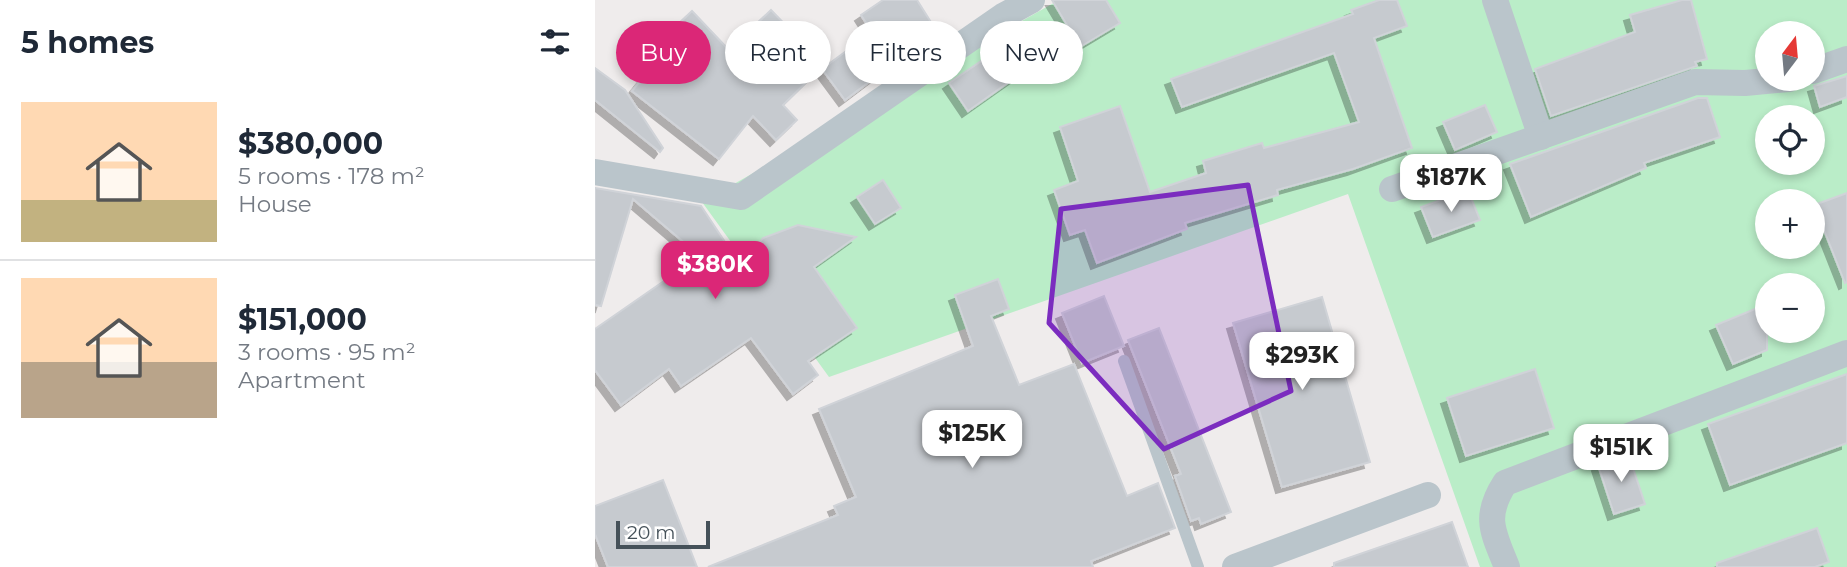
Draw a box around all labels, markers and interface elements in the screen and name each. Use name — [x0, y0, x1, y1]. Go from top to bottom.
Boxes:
chip: Buy — [616, 21, 711, 84]
chip: Rent — [725, 21, 831, 84]
chip: Filters — [845, 21, 966, 84]
chip: New — [980, 21, 1083, 84]
north arrow — [1755, 21, 1825, 91]
map controls — [1755, 21, 1825, 343]
icon: filters — [536, 23, 574, 61]
text: 5 homes — [21, 24, 154, 61]
button: locate — [1755, 105, 1825, 175]
text: $380,000 — [238, 125, 383, 162]
icon: home — [77, 130, 161, 214]
pin: $187K — [1402, 154, 1500, 214]
text: 5 rooms · 178 m² — [238, 162, 425, 190]
text: $187K — [1416, 163, 1486, 191]
button: + — [1755, 189, 1825, 259]
text: House — [238, 190, 312, 218]
pin: $380K — [666, 242, 764, 301]
text: $380K — [677, 250, 753, 278]
button: − — [1755, 273, 1825, 343]
text: $151,000 — [238, 301, 367, 338]
icon: home — [77, 306, 161, 390]
pin: $293K — [1253, 332, 1351, 392]
text: 3 rooms · 95 m² — [238, 338, 416, 366]
text: $293K — [1265, 341, 1339, 369]
text: Apartment — [238, 366, 366, 394]
pin: $125K — [923, 410, 1021, 470]
text: $125K — [938, 419, 1006, 447]
pin: $151K — [1572, 424, 1670, 484]
text: $151K — [1589, 433, 1653, 461]
scale bar — [616, 518, 711, 550]
text: 20 m — [627, 521, 675, 544]

